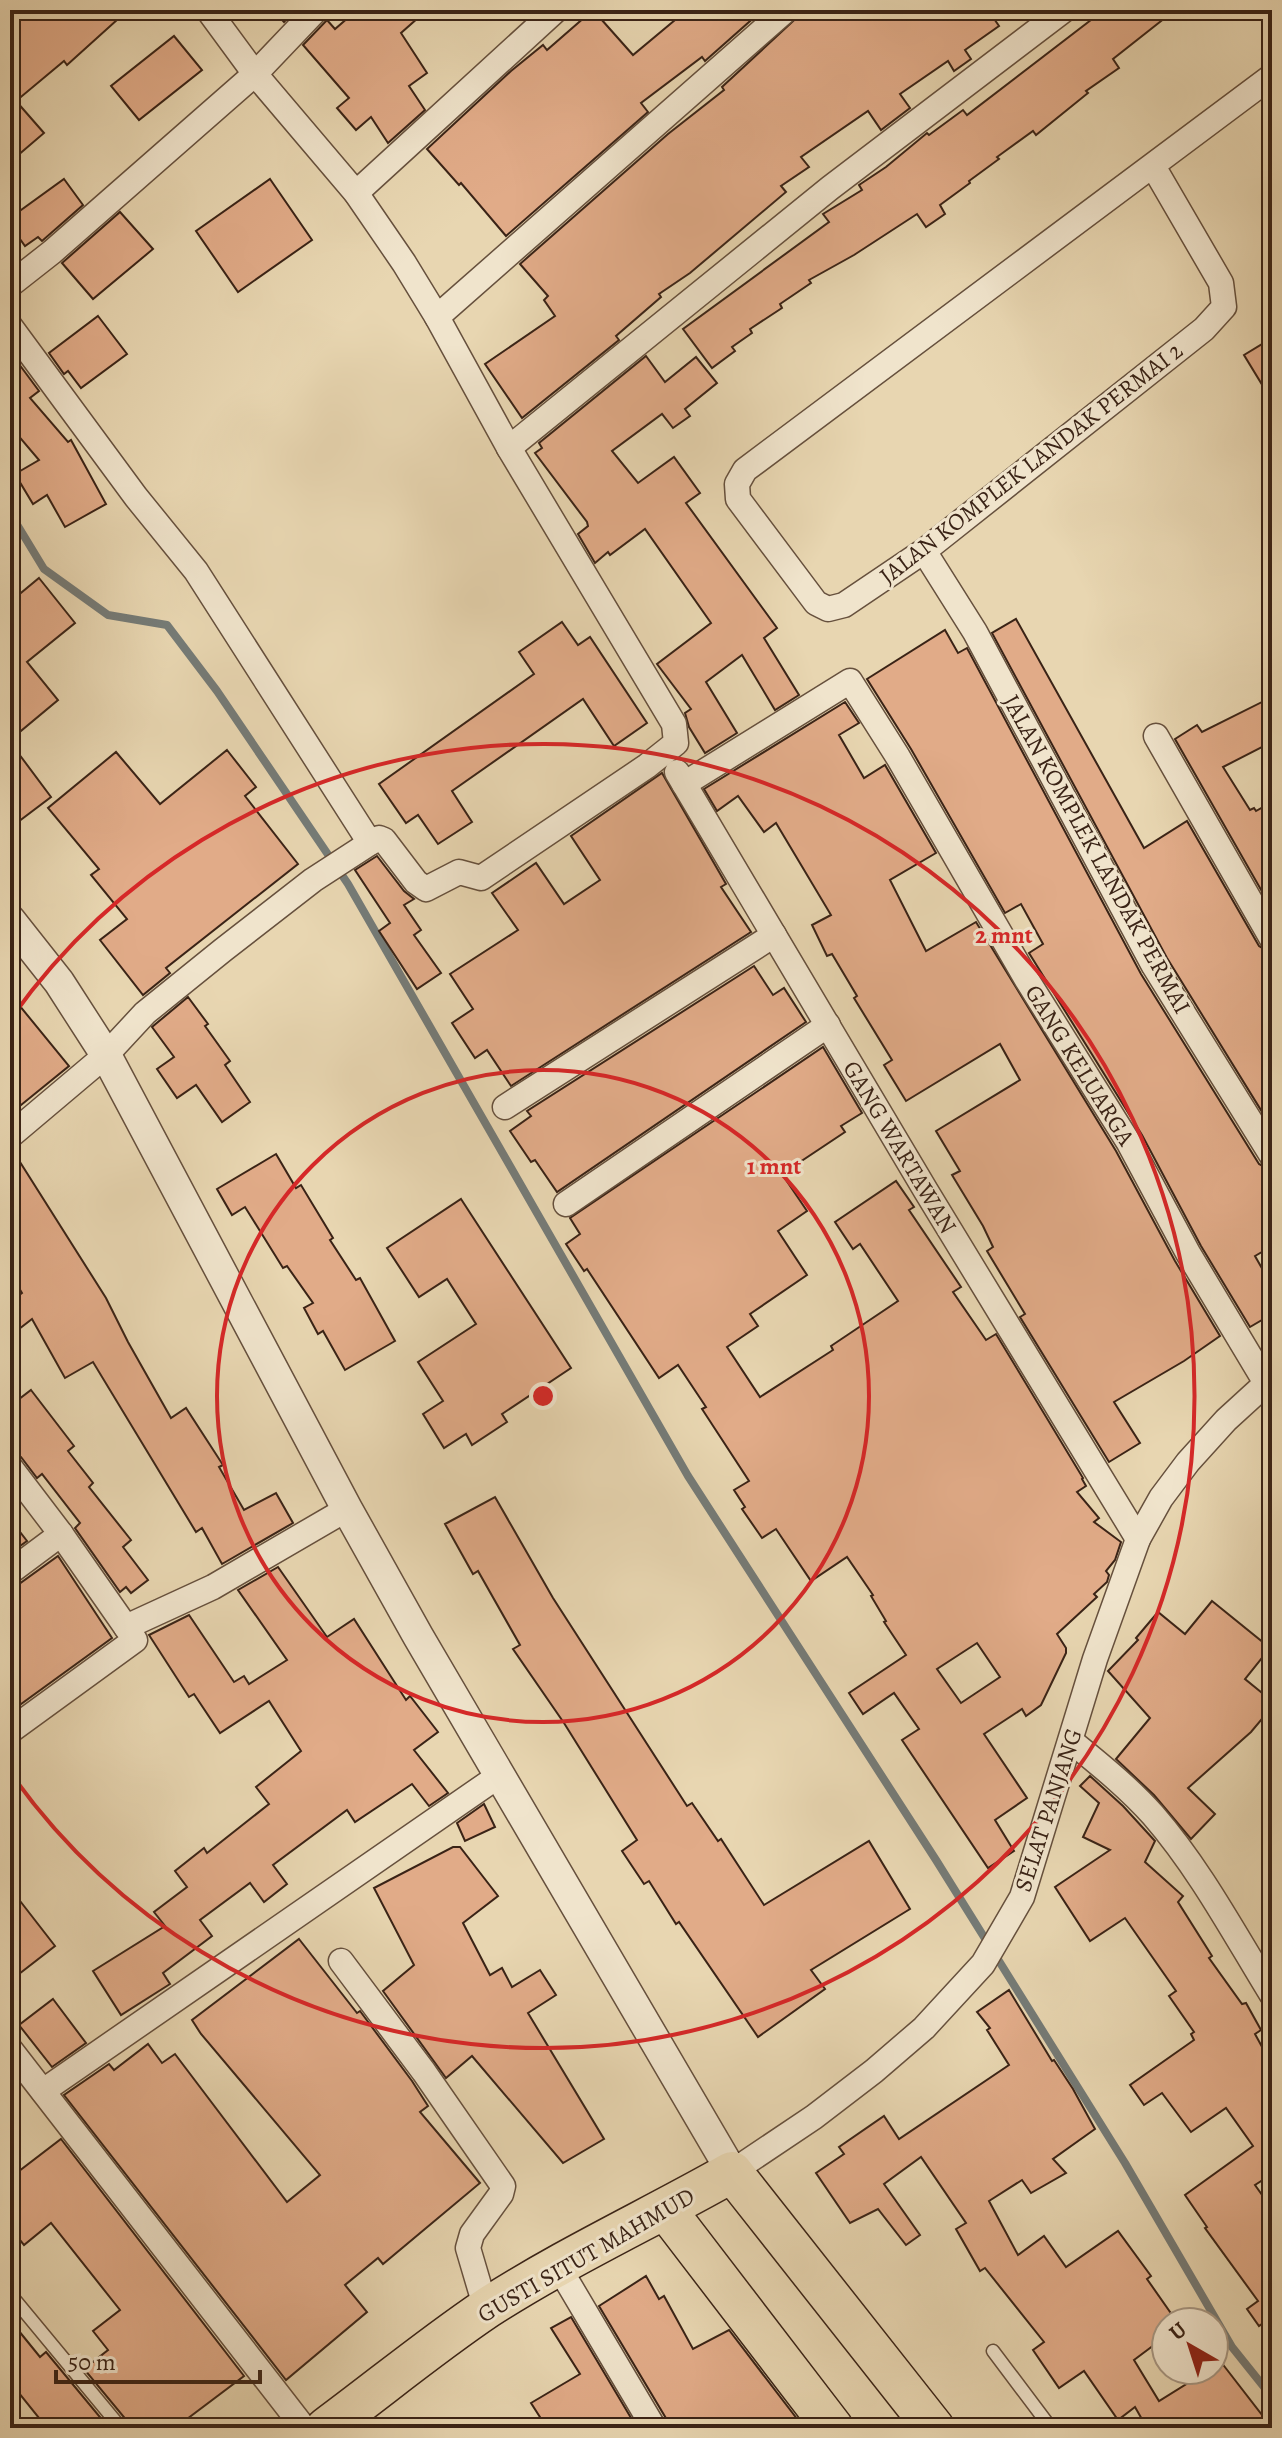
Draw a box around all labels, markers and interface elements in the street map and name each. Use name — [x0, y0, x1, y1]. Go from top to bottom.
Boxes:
street label: JALAN KOMPLEK LANDAK PERMAI 2 — [873, 334, 1189, 592]
street label: JALAN KOMPLEK LANDAK PERMAI — [996, 689, 1198, 1019]
text: 2 mnt — [975, 919, 1033, 951]
street label: GANG KELUARGA — [1018, 978, 1143, 1152]
street label: GANG WARTAWAN — [836, 1055, 964, 1239]
text: 1 mnt — [747, 1150, 801, 1182]
centre of rings — [529, 1382, 557, 1410]
street label: SELAT PANJANG — [1007, 1724, 1089, 1896]
street label: GUSTI SITUT MAHMUD — [472, 2180, 700, 2330]
north arrow — [1150, 2306, 1230, 2386]
text: U — [1163, 2315, 1194, 2347]
scale bar — [56, 2334, 260, 2384]
text: 50 m — [68, 2346, 116, 2378]

